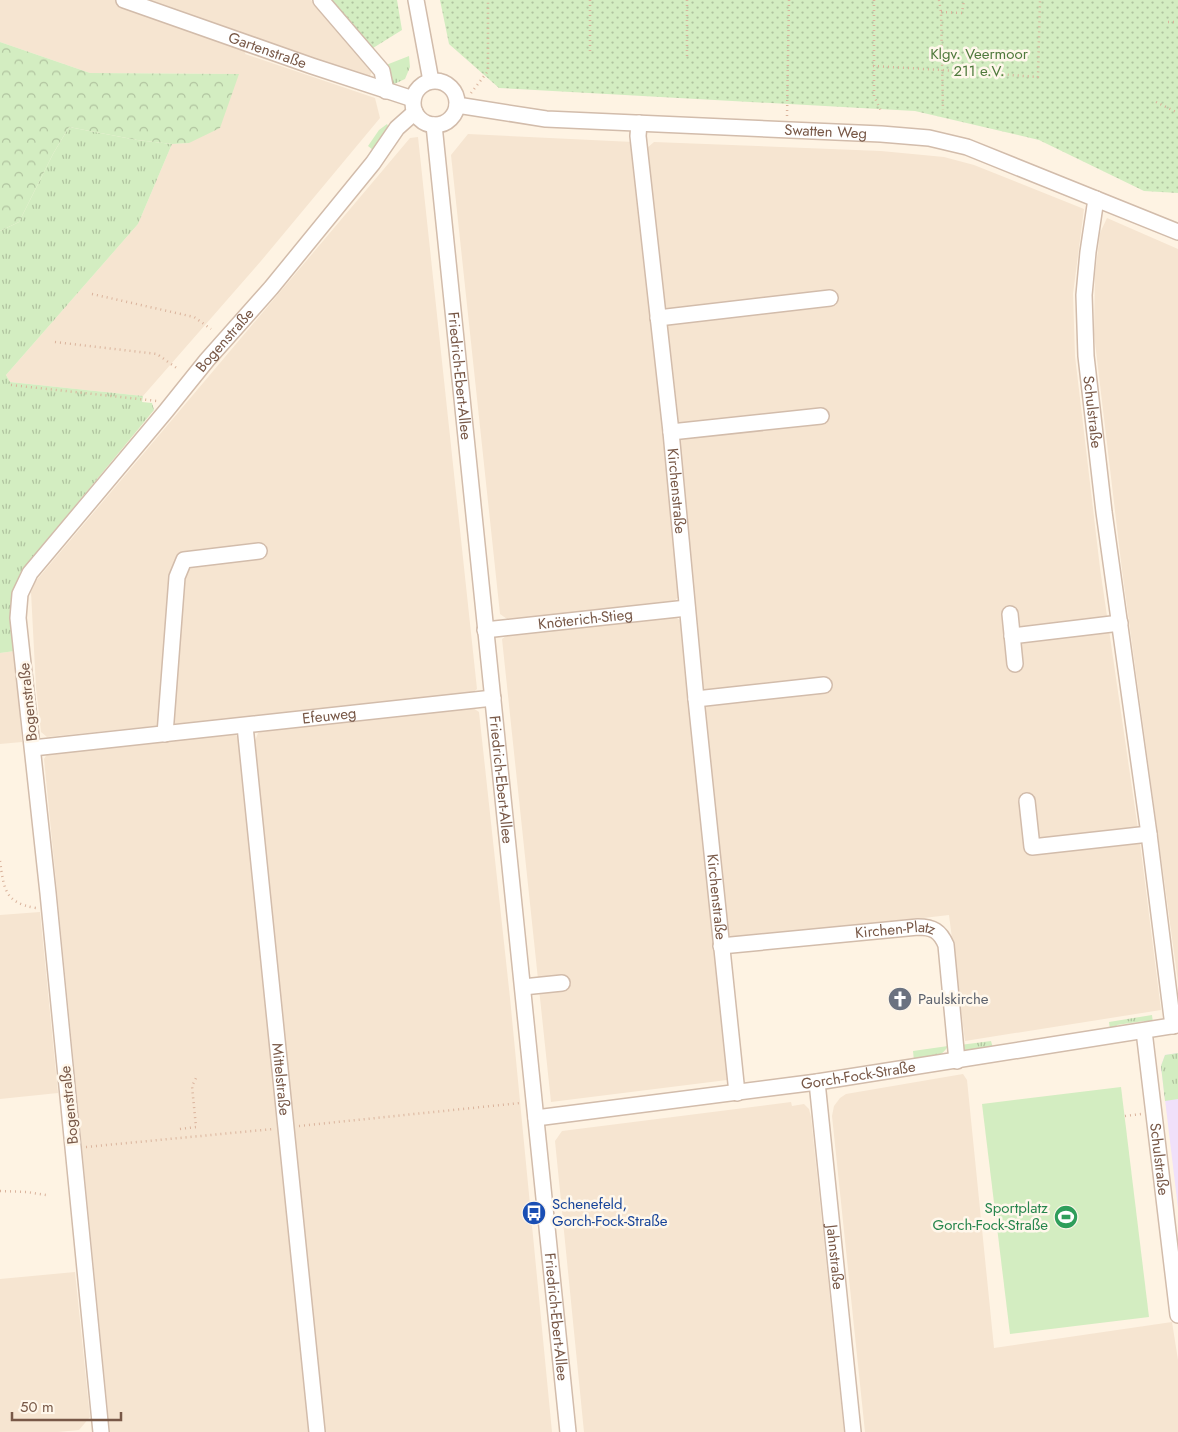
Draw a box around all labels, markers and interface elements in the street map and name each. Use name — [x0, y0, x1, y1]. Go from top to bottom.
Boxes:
street label: Gartenstraße — [225, 26, 310, 74]
park label: Klgv. Veermoor 211 e.V. — [930, 43, 1029, 82]
street label: Swatten Weg — [784, 119, 868, 144]
street label: Bogenstraße — [190, 303, 259, 377]
street label: Friedrich-Ebert-Allee — [442, 311, 477, 441]
street label: Schulstraße — [1077, 374, 1108, 450]
street label: Kirchenstraße — [662, 447, 692, 535]
street label: Knöterich-Stieg — [537, 603, 634, 635]
street label: Bogenstraße — [13, 661, 43, 742]
street label: Efeuweg — [301, 702, 358, 730]
street label: Friedrich-Ebert-Allee — [484, 714, 519, 845]
street label: Kirchenstraße — [701, 853, 732, 941]
street label: Kirchen-Platz — [854, 916, 939, 944]
church icon: Paulskirche — [887, 986, 913, 1012]
place label: Paulskirche — [918, 988, 989, 1010]
street label: Mittelstraße — [266, 1042, 296, 1117]
street label: Gorch-Fock-Straße — [800, 1056, 917, 1095]
street label: Bogenstraße — [54, 1064, 84, 1145]
street label: Schulstraße — [1144, 1122, 1175, 1197]
place label: Schenefeld, Gorch-Fock-Straße — [552, 1193, 668, 1232]
place label: Sportplatz Gorch-Fock-Straße — [933, 1197, 1048, 1236]
bus stop icon: Schenefeld, Gorch-Fock-Straße — [521, 1200, 547, 1226]
sports icon: Sportplatz Gorch-Fock-Straße — [1053, 1204, 1079, 1230]
street label: Jahnstraße — [821, 1222, 849, 1291]
street label: Friedrich-Ebert-Allee — [539, 1252, 574, 1382]
scale bar — [12, 1390, 121, 1422]
text: 50 m — [20, 1396, 54, 1418]

